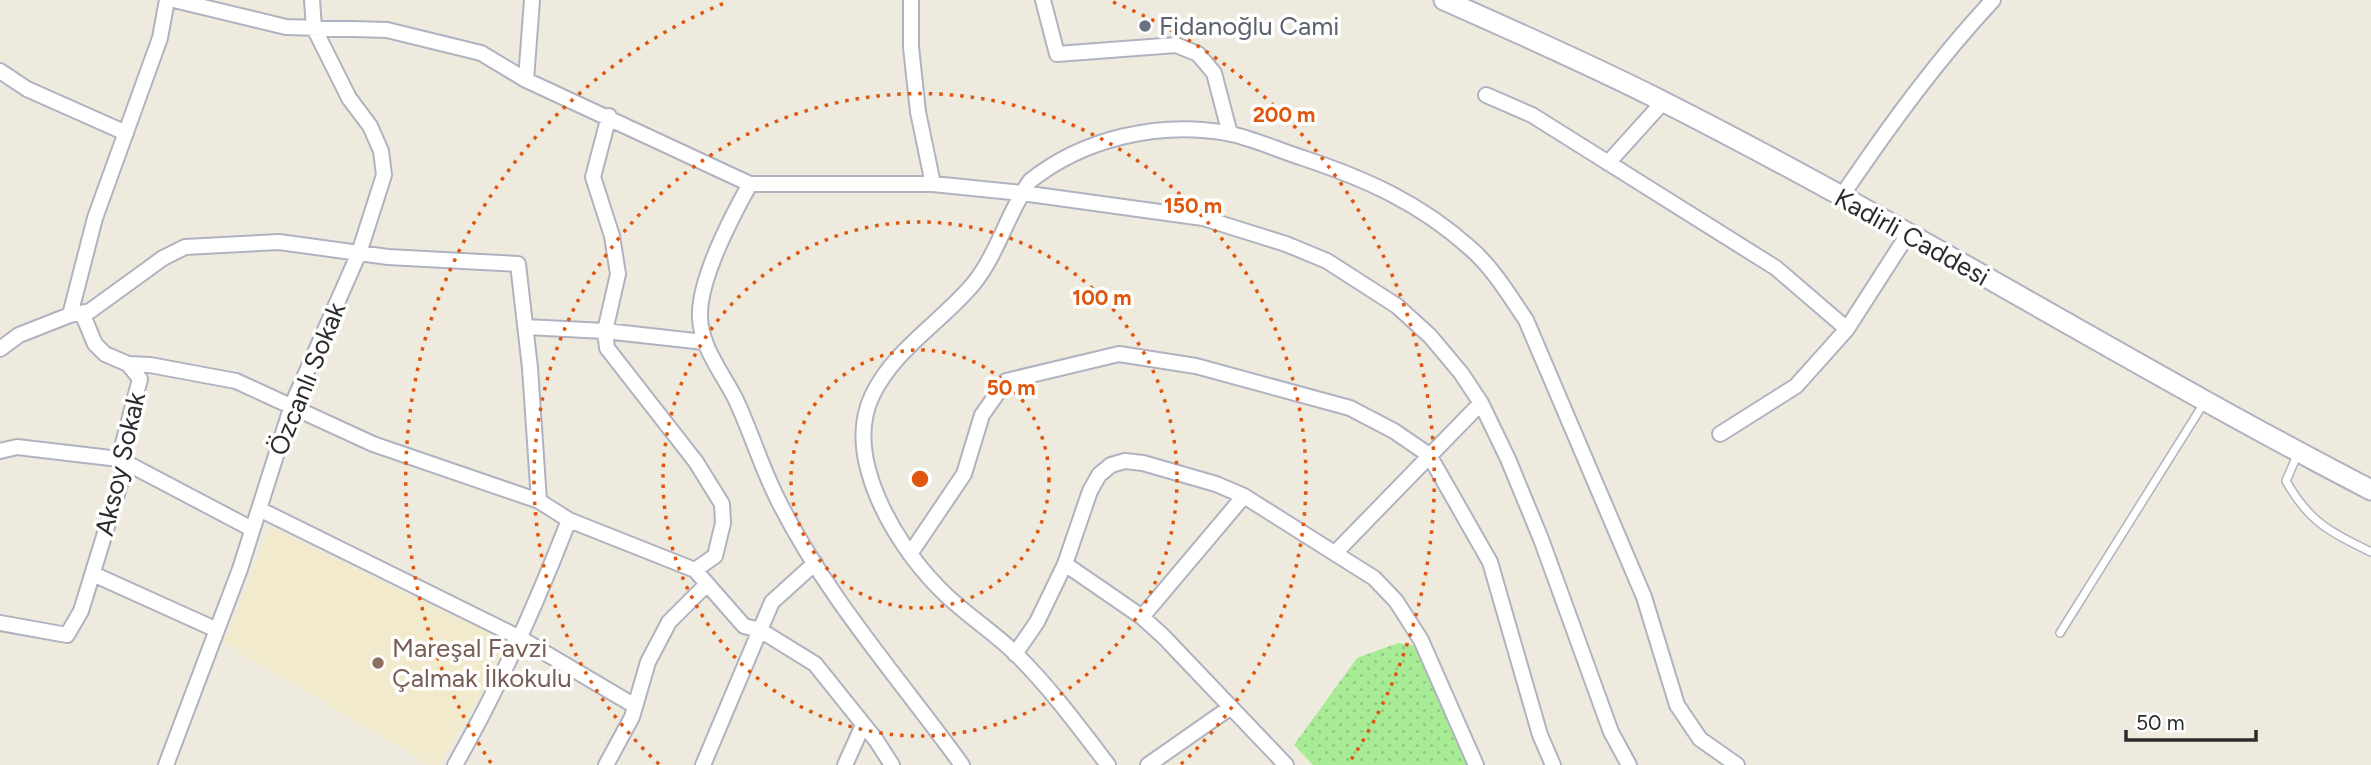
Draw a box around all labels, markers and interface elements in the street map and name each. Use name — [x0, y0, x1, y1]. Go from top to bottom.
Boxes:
place label: Fidanoğlu Cami — [1159, 10, 1339, 42]
marker: Fidanoğlu Cami — [1137, 18, 1153, 34]
text: 200 m — [1253, 102, 1315, 127]
street label: Kadirli Caddesi — [1829, 181, 1995, 293]
text: 150 m — [1164, 193, 1222, 218]
text: 100 m — [1072, 285, 1132, 310]
street label: Özcanlı Sokak — [262, 297, 352, 460]
text: 50 m — [986, 375, 1036, 400]
street label: Aksoy Sokak — [88, 389, 152, 539]
centre of rings — [908, 467, 932, 491]
place label: Mareşal Favzi Çalmak İlkokulu — [392, 632, 572, 694]
marker: Mareşal Favzi Çalmak İlkokulu — [370, 655, 386, 671]
scale bar — [2126, 698, 2256, 742]
text: 50 m — [2136, 710, 2185, 735]

